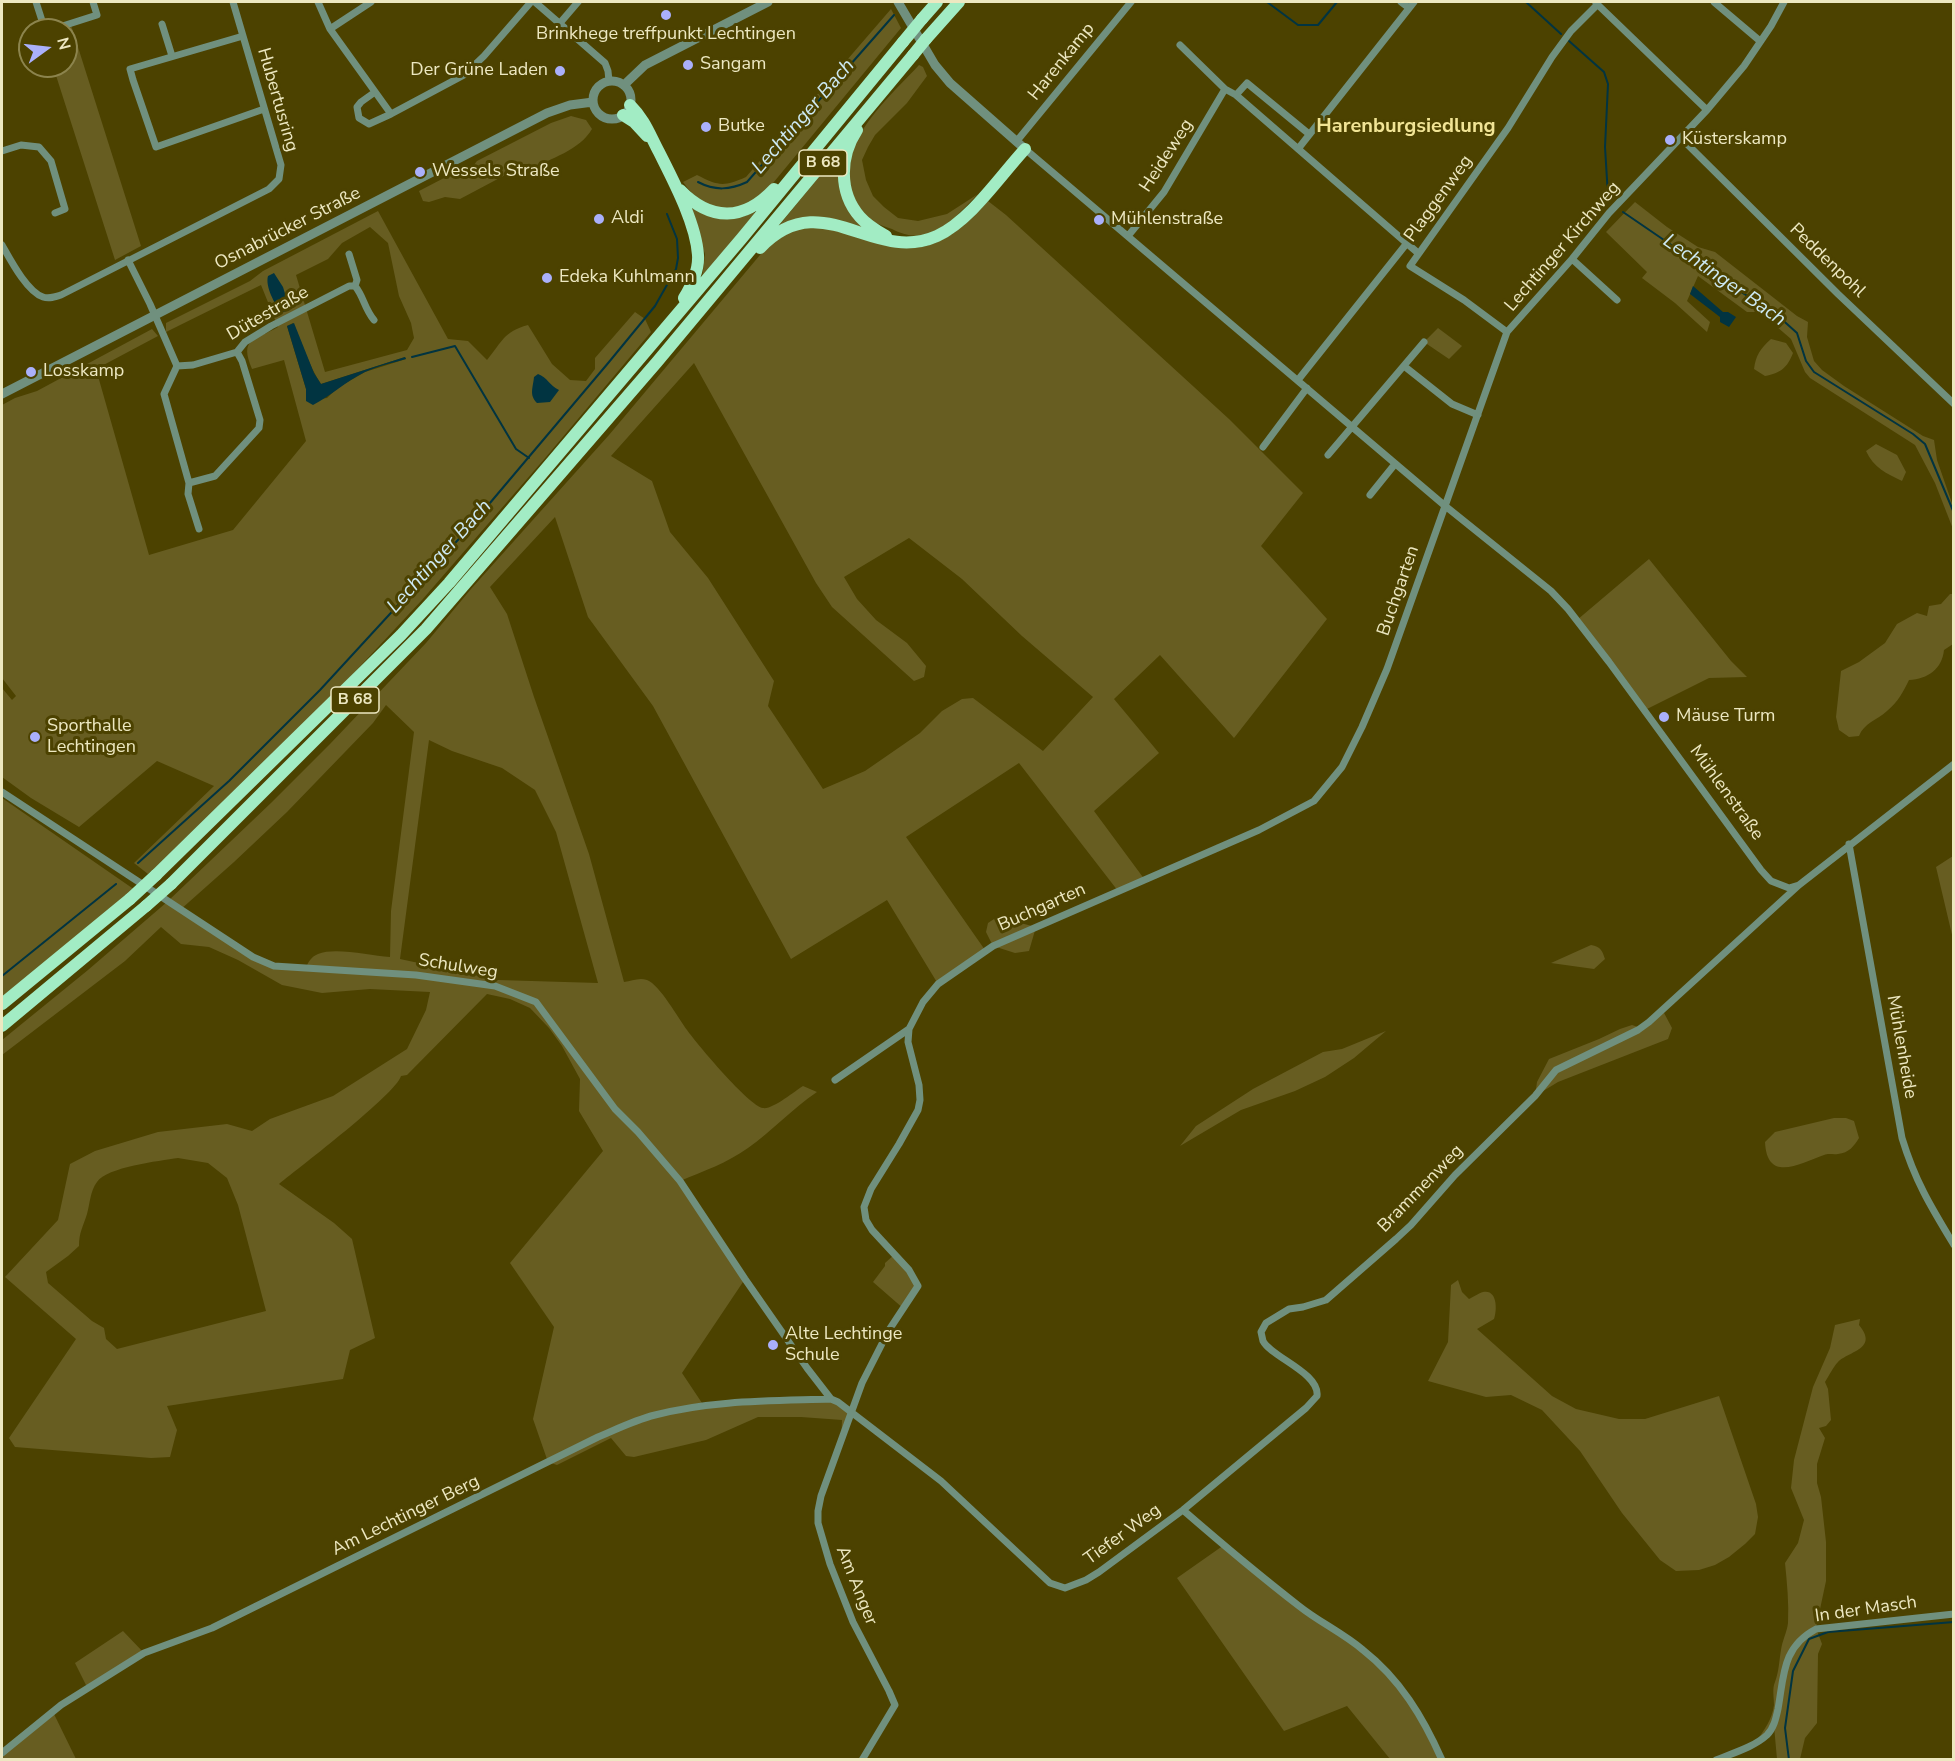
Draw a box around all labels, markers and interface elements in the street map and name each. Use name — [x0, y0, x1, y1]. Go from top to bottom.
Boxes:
marker: Brinkhege treffpunkt Lechtingen — [659, 8, 673, 22]
north arrow — [18, 18, 78, 78]
street label: Harenkamp — [1024, 19, 1100, 105]
place label: Brinkhege treffpunkt Lechtingen — [536, 24, 796, 46]
text: N — [51, 35, 76, 52]
street label: Hubertusring — [252, 45, 302, 155]
place label: Sangam — [700, 54, 766, 76]
water label: Lechtinger Bach — [748, 55, 860, 179]
marker: Sangam — [681, 58, 695, 72]
place label: Der Grüne Laden — [410, 60, 548, 82]
marker: Der Grüne Laden — [553, 64, 567, 78]
district label: Harenburgsiedlung — [1316, 115, 1496, 139]
place label: Butke — [718, 116, 765, 138]
street label: Heideweg — [1135, 116, 1199, 196]
marker: Butke — [699, 120, 713, 134]
place label: Küsterskamp — [1682, 129, 1787, 151]
marker: Küsterskamp — [1663, 133, 1677, 147]
road number: B 68 — [799, 150, 847, 176]
street label: Plaggenweg — [1400, 151, 1478, 247]
place label: Wessels Straße — [432, 161, 560, 183]
marker: Wessels Straße — [413, 165, 427, 179]
street label: Lechtinger Kirchweg — [1501, 178, 1625, 316]
street label: Osnabrücker Straße — [211, 183, 365, 275]
place label: Aldi — [611, 208, 644, 230]
place label: Mühlenstraße — [1111, 209, 1223, 231]
marker: Aldi — [592, 212, 606, 226]
marker: Mühlenstraße — [1092, 213, 1106, 227]
street label: Peddenpohl — [1784, 219, 1870, 303]
water label: Lechtinger Bach — [1658, 230, 1790, 332]
place label: Edeka Kuhlmann — [559, 267, 695, 289]
marker: Edeka Kuhlmann — [540, 271, 554, 285]
street label: Dütestraße — [223, 282, 313, 346]
place label: Losskamp — [43, 361, 124, 383]
marker: Losskamp — [24, 365, 38, 379]
water label: Lechtinger Bach — [383, 495, 497, 619]
street label: Buchgarten — [1374, 543, 1424, 639]
road number: B 68 — [331, 687, 379, 713]
place label: Mäuse Turm — [1676, 706, 1775, 728]
marker: Mäuse Turm — [1657, 710, 1671, 724]
place label: Sporthalle Lechtingen — [47, 716, 136, 758]
marker: Sporthalle Lechtingen — [28, 730, 42, 744]
street label: Mühlenstraße — [1684, 741, 1768, 845]
street label: Buchgarten — [995, 879, 1089, 937]
street label: Schulweg — [417, 950, 499, 984]
street label: Mühlenheide — [1881, 994, 1921, 1100]
street label: Brammenweg — [1374, 1141, 1468, 1237]
place label: Alte Lechtinge Schule — [785, 1324, 902, 1366]
marker: Alte Lechtinge Schule — [766, 1338, 780, 1352]
street label: Am Lechtinger Berg — [329, 1471, 483, 1561]
street label: Tiefer Weg — [1080, 1500, 1166, 1570]
street label: Am Anger — [830, 1543, 882, 1629]
street label: In der Masch — [1814, 1592, 1918, 1628]

